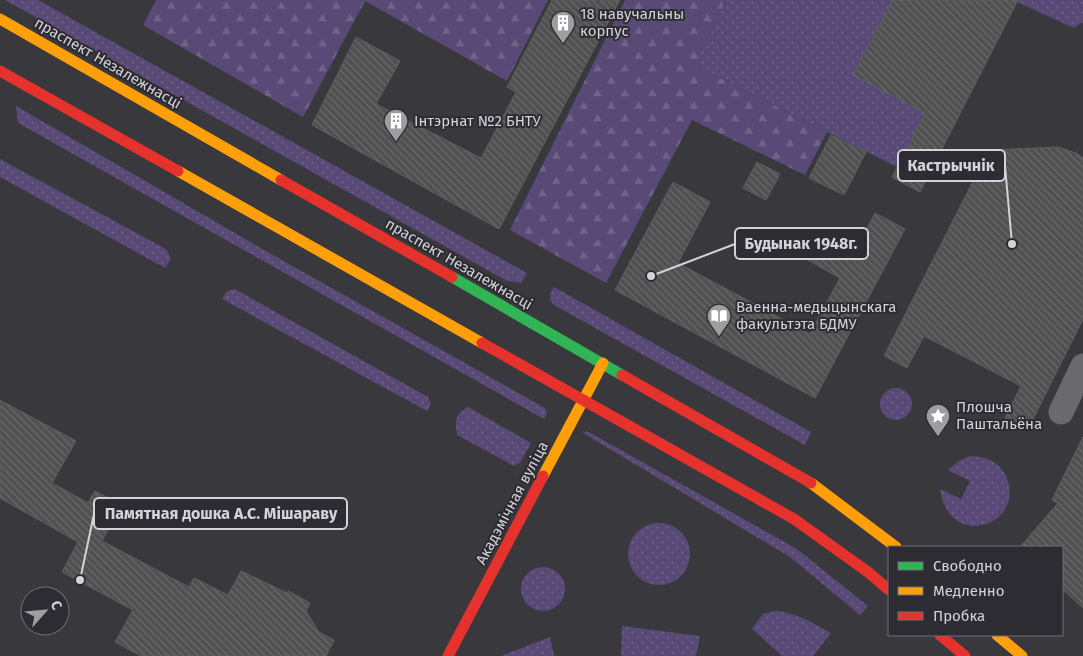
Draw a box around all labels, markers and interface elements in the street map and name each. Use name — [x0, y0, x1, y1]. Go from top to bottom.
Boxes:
place label: 18 навучальны корпус — [580, 5, 684, 40]
building icon: 18 навучальны корпус — [550, 10, 576, 44]
street label: праспект Незалежнасці — [31, 14, 185, 112]
building icon: Інтэрнат №2 БНТУ — [383, 108, 409, 142]
place label: Інтэрнат №2 БНТУ — [414, 112, 542, 130]
callout: Кастрычнік — [898, 150, 1005, 181]
text: Кастрычнік — [907, 156, 995, 175]
street label: праспект Незалежнасці — [382, 215, 536, 313]
callout: Будынак 1948г. — [735, 228, 868, 259]
text: Будынак 1948г. — [745, 234, 858, 253]
place label: Ваенна-медыцынскага факультэта БДМУ — [736, 298, 896, 333]
library icon: Ваенна-медыцынскага факультэта БДМУ — [706, 303, 732, 337]
place label: Плошча Паштальёна — [956, 398, 1042, 433]
place icon: Плошча Паштальёна — [925, 403, 951, 437]
street label: Акадэмічная вуліца — [472, 438, 552, 568]
callout: Памятная дошка А.С. Мішараву — [94, 498, 347, 529]
text: Памятная дошка А.С. Мішараву — [105, 504, 338, 523]
legend — [888, 546, 1063, 636]
text: Свободно — [933, 557, 1002, 575]
text: Медленно — [933, 582, 1005, 600]
north arrow — [20, 586, 70, 636]
text: С — [47, 598, 66, 613]
text: Пробка — [933, 607, 985, 625]

